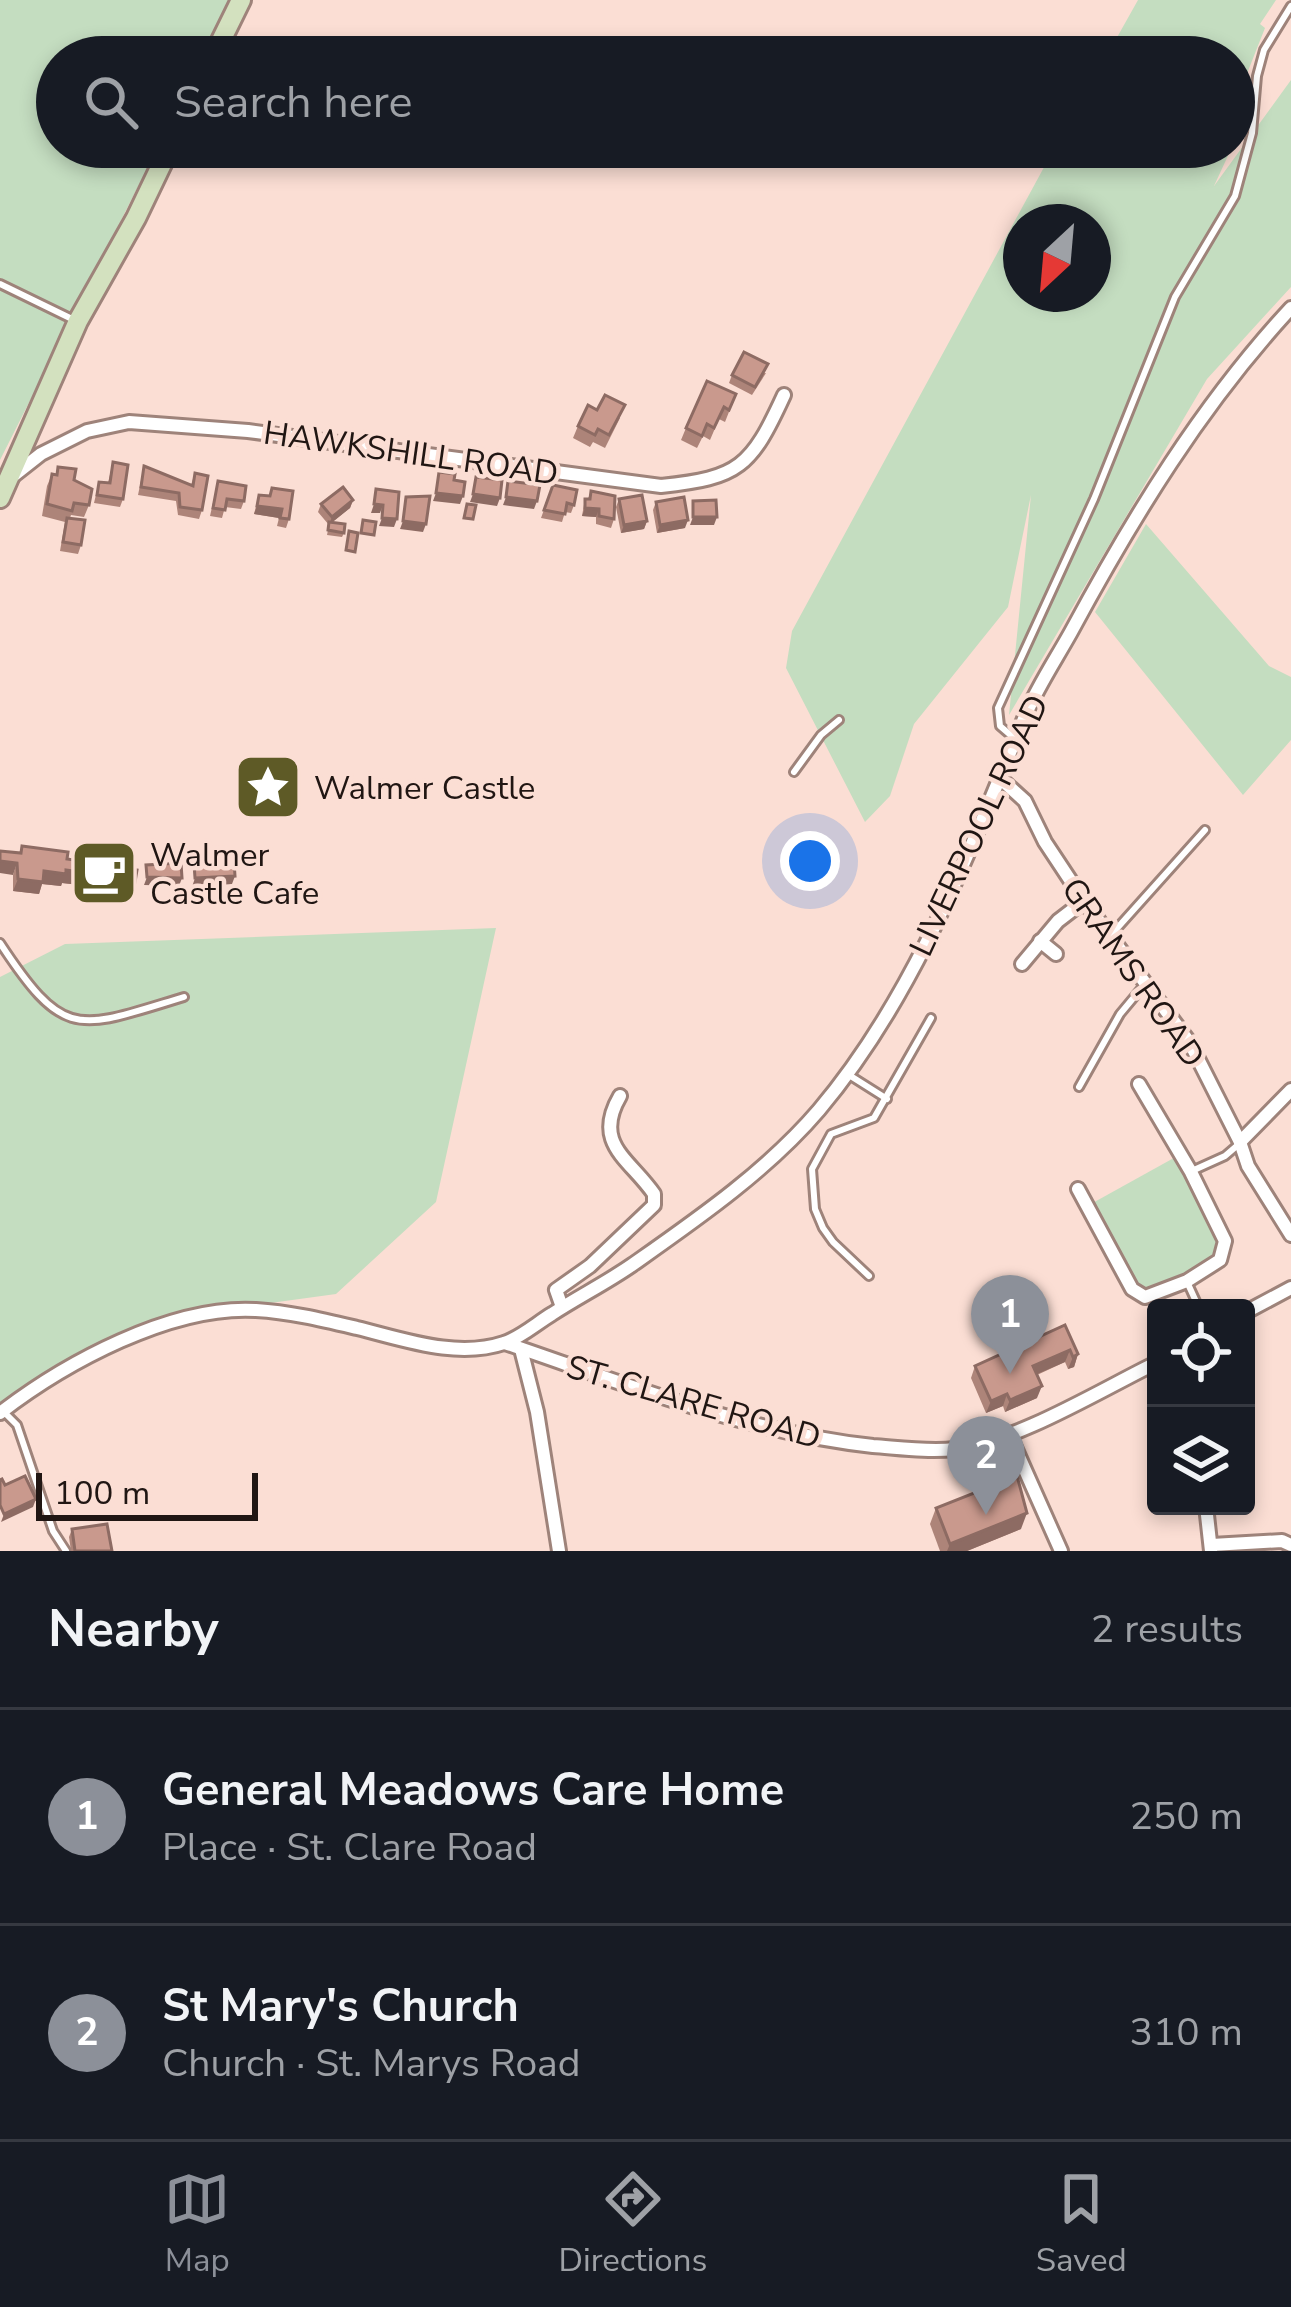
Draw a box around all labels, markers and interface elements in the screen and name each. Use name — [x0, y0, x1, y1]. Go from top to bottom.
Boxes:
search box — [36, 36, 1255, 168]
icon: search — [78, 69, 144, 135]
text: Search here — [174, 72, 413, 133]
north arrow — [1003, 204, 1111, 312]
street label: HAWKSHILL ROAD — [261, 411, 561, 496]
street label: LIVERPOOL ROAD — [899, 688, 1060, 964]
place icon: Walmer Castle — [233, 752, 303, 822]
place label: Walmer Castle — [314, 766, 535, 811]
your location — [780, 831, 840, 891]
place label: Walmer Castle Cafe — [150, 833, 319, 916]
cafe icon: Walmer Castle Cafe — [69, 838, 139, 908]
street label: GRAMS ROAD — [1051, 869, 1215, 1077]
pin: 1 — [971, 1275, 1049, 1374]
map controls — [1147, 1299, 1255, 1515]
button: locate — [1147, 1299, 1255, 1407]
street label: ST. CLARE ROAD — [561, 1345, 826, 1460]
button: layers — [1147, 1407, 1255, 1515]
pin: 2 — [947, 1416, 1025, 1515]
scale bar — [36, 1467, 258, 1520]
text: 100 m — [54, 1471, 150, 1516]
text: Nearby — [48, 1594, 219, 1664]
text: 2 results — [1091, 1603, 1243, 1656]
text: General Meadows Care Home — [162, 1760, 784, 1821]
text: 1 — [75, 1790, 99, 1843]
text: 250 m — [1129, 1790, 1243, 1843]
text: Place · St. Clare Road — [162, 1821, 537, 1874]
text: St Mary's Church — [162, 1976, 519, 2037]
text: 2 — [75, 2006, 99, 2059]
text: 310 m — [1129, 2006, 1243, 2059]
text: Church · St. Marys Road — [162, 2037, 580, 2090]
tab: Map — [164, 2166, 230, 2283]
tab: Directions — [559, 2166, 707, 2283]
tab: Saved — [1036, 2166, 1127, 2283]

